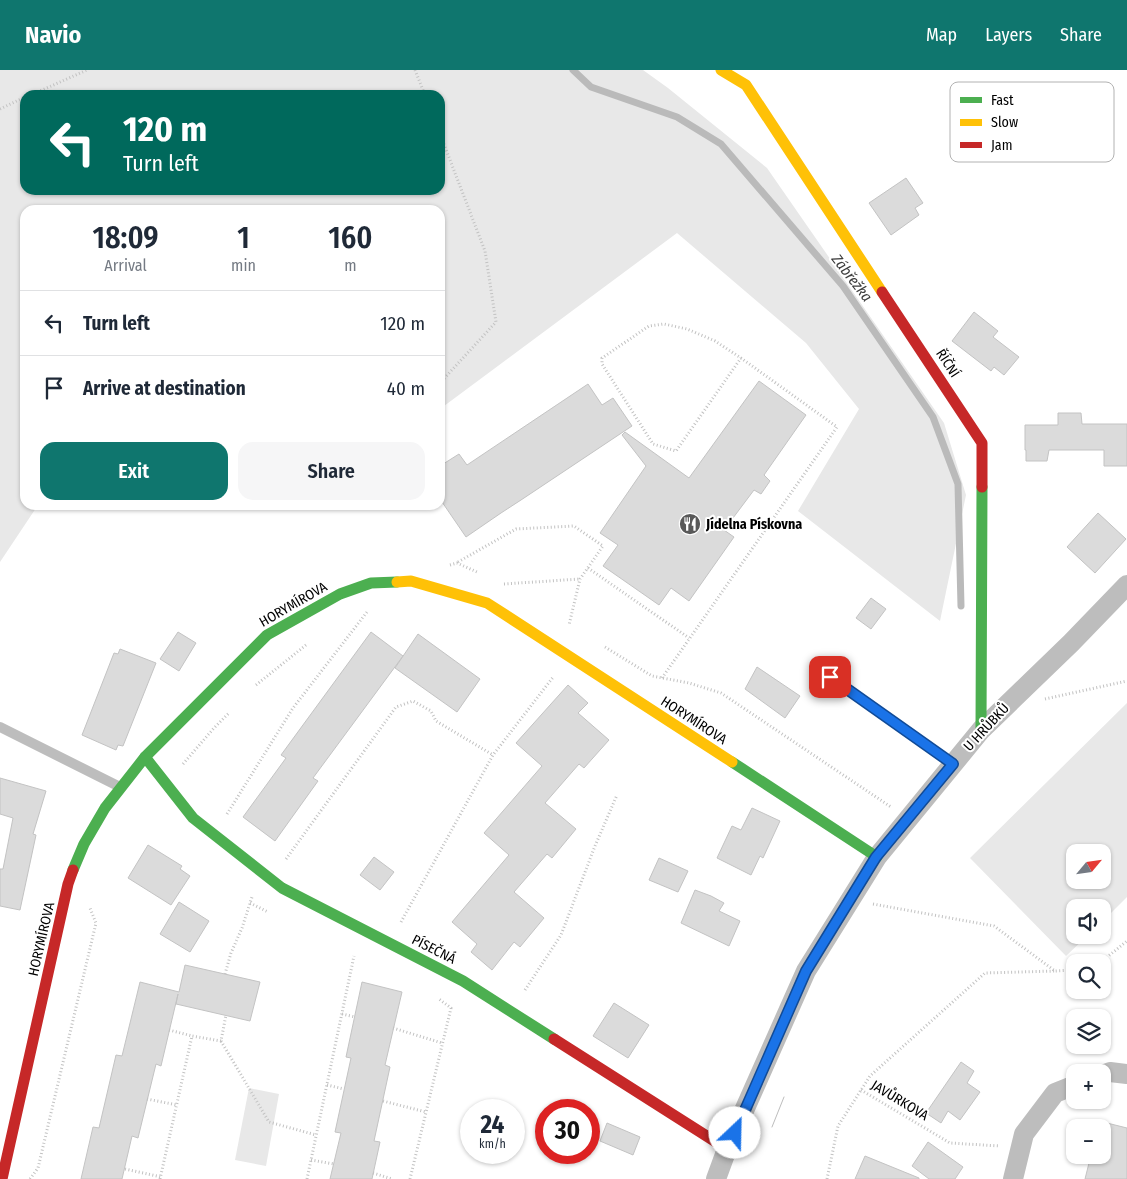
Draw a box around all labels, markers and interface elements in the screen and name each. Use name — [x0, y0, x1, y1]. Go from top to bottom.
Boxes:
text: Navio — [25, 21, 81, 49]
text: Map — [926, 24, 957, 46]
text: Layers — [985, 24, 1032, 46]
text: Share — [1060, 24, 1102, 46]
legend — [950, 82, 1114, 162]
text: Fast — [991, 92, 1014, 109]
text: 120 m — [123, 108, 207, 150]
icon: left — [40, 110, 105, 175]
text: Slow — [991, 114, 1018, 131]
text: Jam — [991, 137, 1012, 154]
text: Turn left — [123, 150, 199, 177]
text: 18:09 — [92, 220, 159, 256]
text: 1 — [237, 220, 250, 256]
text: 160 — [328, 220, 373, 256]
water label: Zábřežka — [827, 250, 876, 305]
text: Arrival — [104, 256, 147, 275]
text: min — [231, 256, 256, 275]
text: m — [344, 256, 357, 275]
icon: left — [40, 309, 68, 337]
text: Turn left — [83, 312, 150, 335]
text: 120 m — [380, 312, 425, 335]
street label: ŘÍČNÍ — [932, 345, 964, 381]
icon: arrive — [40, 374, 68, 402]
text: Arrive at destination — [83, 377, 246, 400]
text: 40 m — [387, 377, 425, 400]
button: Exit — [40, 442, 228, 500]
button: Share — [238, 442, 425, 500]
restaurant icon: Jídelna Pískovna — [678, 512, 702, 536]
place label: Jídelna Pískovna — [705, 516, 802, 533]
street label: HORYMÍROVA — [256, 577, 331, 631]
pin — [809, 656, 851, 698]
icon: arrive — [816, 663, 844, 691]
street label: HORYMÍROVA — [657, 692, 731, 748]
street label: U HRŮBKŮ — [959, 699, 1013, 755]
north arrow — [1066, 844, 1111, 889]
map controls — [1066, 844, 1111, 1164]
button: sound — [1066, 899, 1111, 944]
street label: HORYMÍROVA — [24, 900, 58, 978]
street label: PÍSEČNÁ — [409, 930, 460, 968]
button: search — [1066, 954, 1111, 999]
button: layers — [1066, 1009, 1111, 1054]
button: + — [1066, 1064, 1111, 1109]
street label: JAVŮRKOVA — [868, 1075, 933, 1125]
speed limit sign: 30 — [535, 1099, 600, 1164]
position arrow — [708, 1106, 760, 1158]
text: 24 — [481, 1110, 504, 1140]
button: − — [1066, 1119, 1111, 1164]
text: km/h — [479, 1137, 506, 1151]

